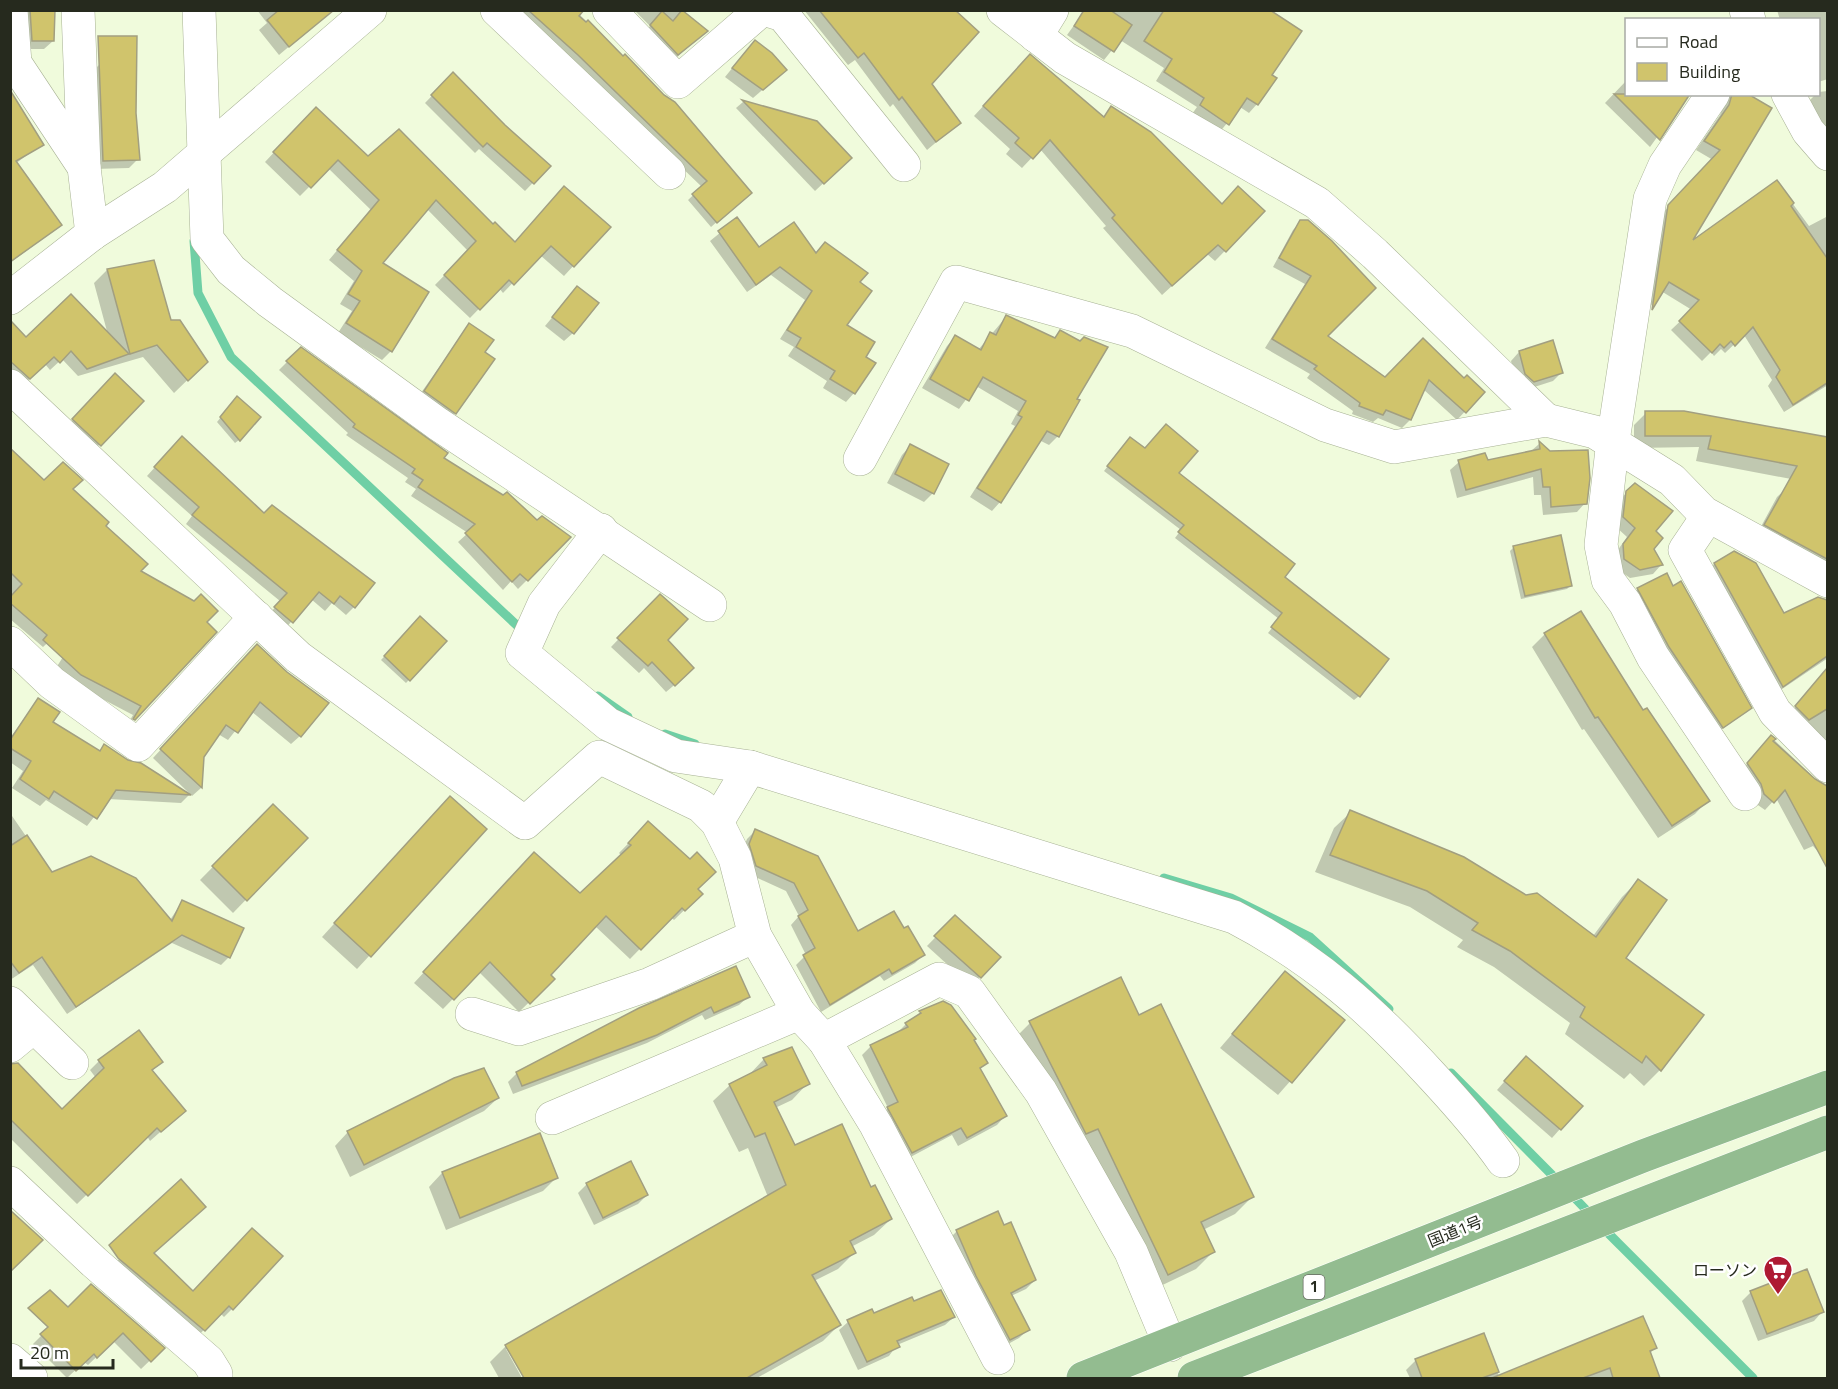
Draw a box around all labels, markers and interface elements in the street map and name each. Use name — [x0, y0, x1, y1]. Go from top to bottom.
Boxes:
legend — [1625, 18, 1820, 96]
text: Road — [1679, 28, 1718, 55]
text: Building — [1679, 58, 1740, 85]
street label: 国道1号 — [1424, 1209, 1486, 1253]
supermarket icon: ローソン — [1762, 1254, 1794, 1296]
place label: ローソン — [1693, 1258, 1757, 1282]
road number: 1 — [1304, 1275, 1324, 1299]
scale bar — [21, 1332, 112, 1370]
text: 20 m — [30, 1339, 69, 1366]

